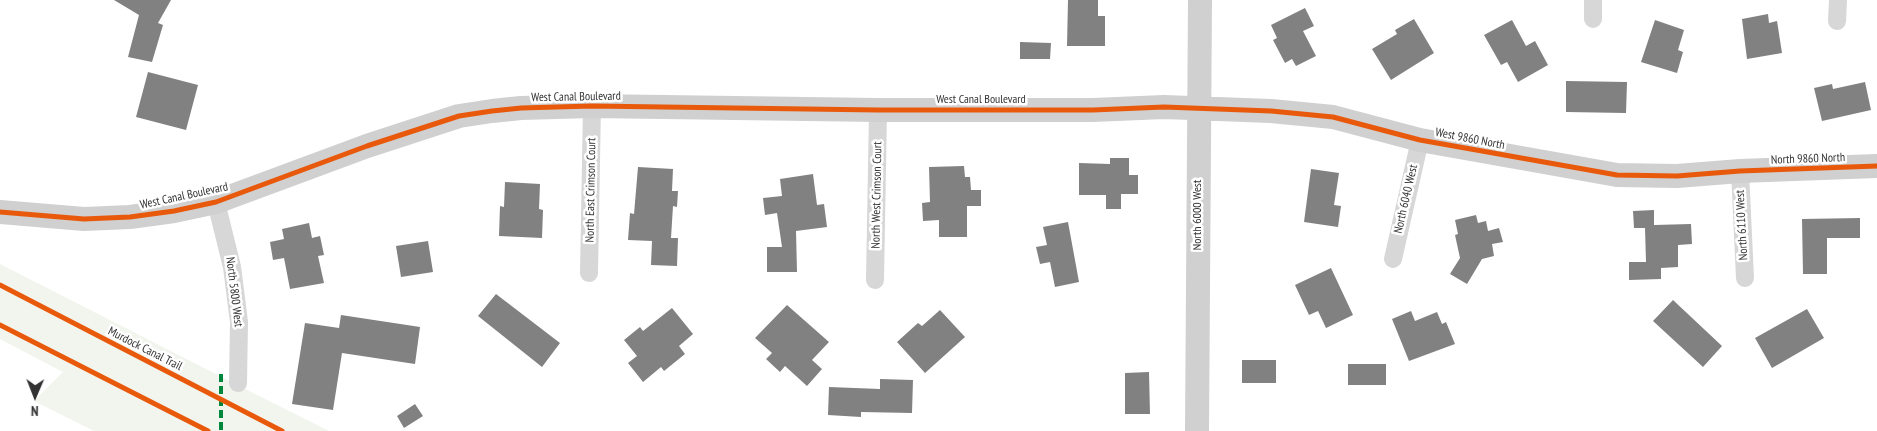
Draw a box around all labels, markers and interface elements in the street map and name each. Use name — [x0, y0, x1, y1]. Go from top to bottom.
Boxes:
street label: West Canal Boulevard — [531, 89, 621, 105]
street label: West Canal Boulevard — [936, 93, 1026, 107]
street label: West 9860 North — [1434, 125, 1506, 153]
street label: North East Crimson Court — [583, 138, 599, 242]
street label: North West Crimson Court — [869, 141, 885, 249]
street label: North 9860 North — [1771, 151, 1845, 167]
street label: North 6040 West — [1391, 163, 1421, 235]
street label: West Canal Boulevard — [139, 180, 229, 212]
street label: North 6000 West — [1191, 180, 1205, 250]
street label: North 6110 West — [1733, 189, 1751, 261]
street label: North 5800 West — [223, 256, 245, 328]
street label: Murdock Canal Trail — [105, 324, 185, 374]
north arrow — [10, 371, 60, 421]
text: N — [31, 402, 39, 420]

